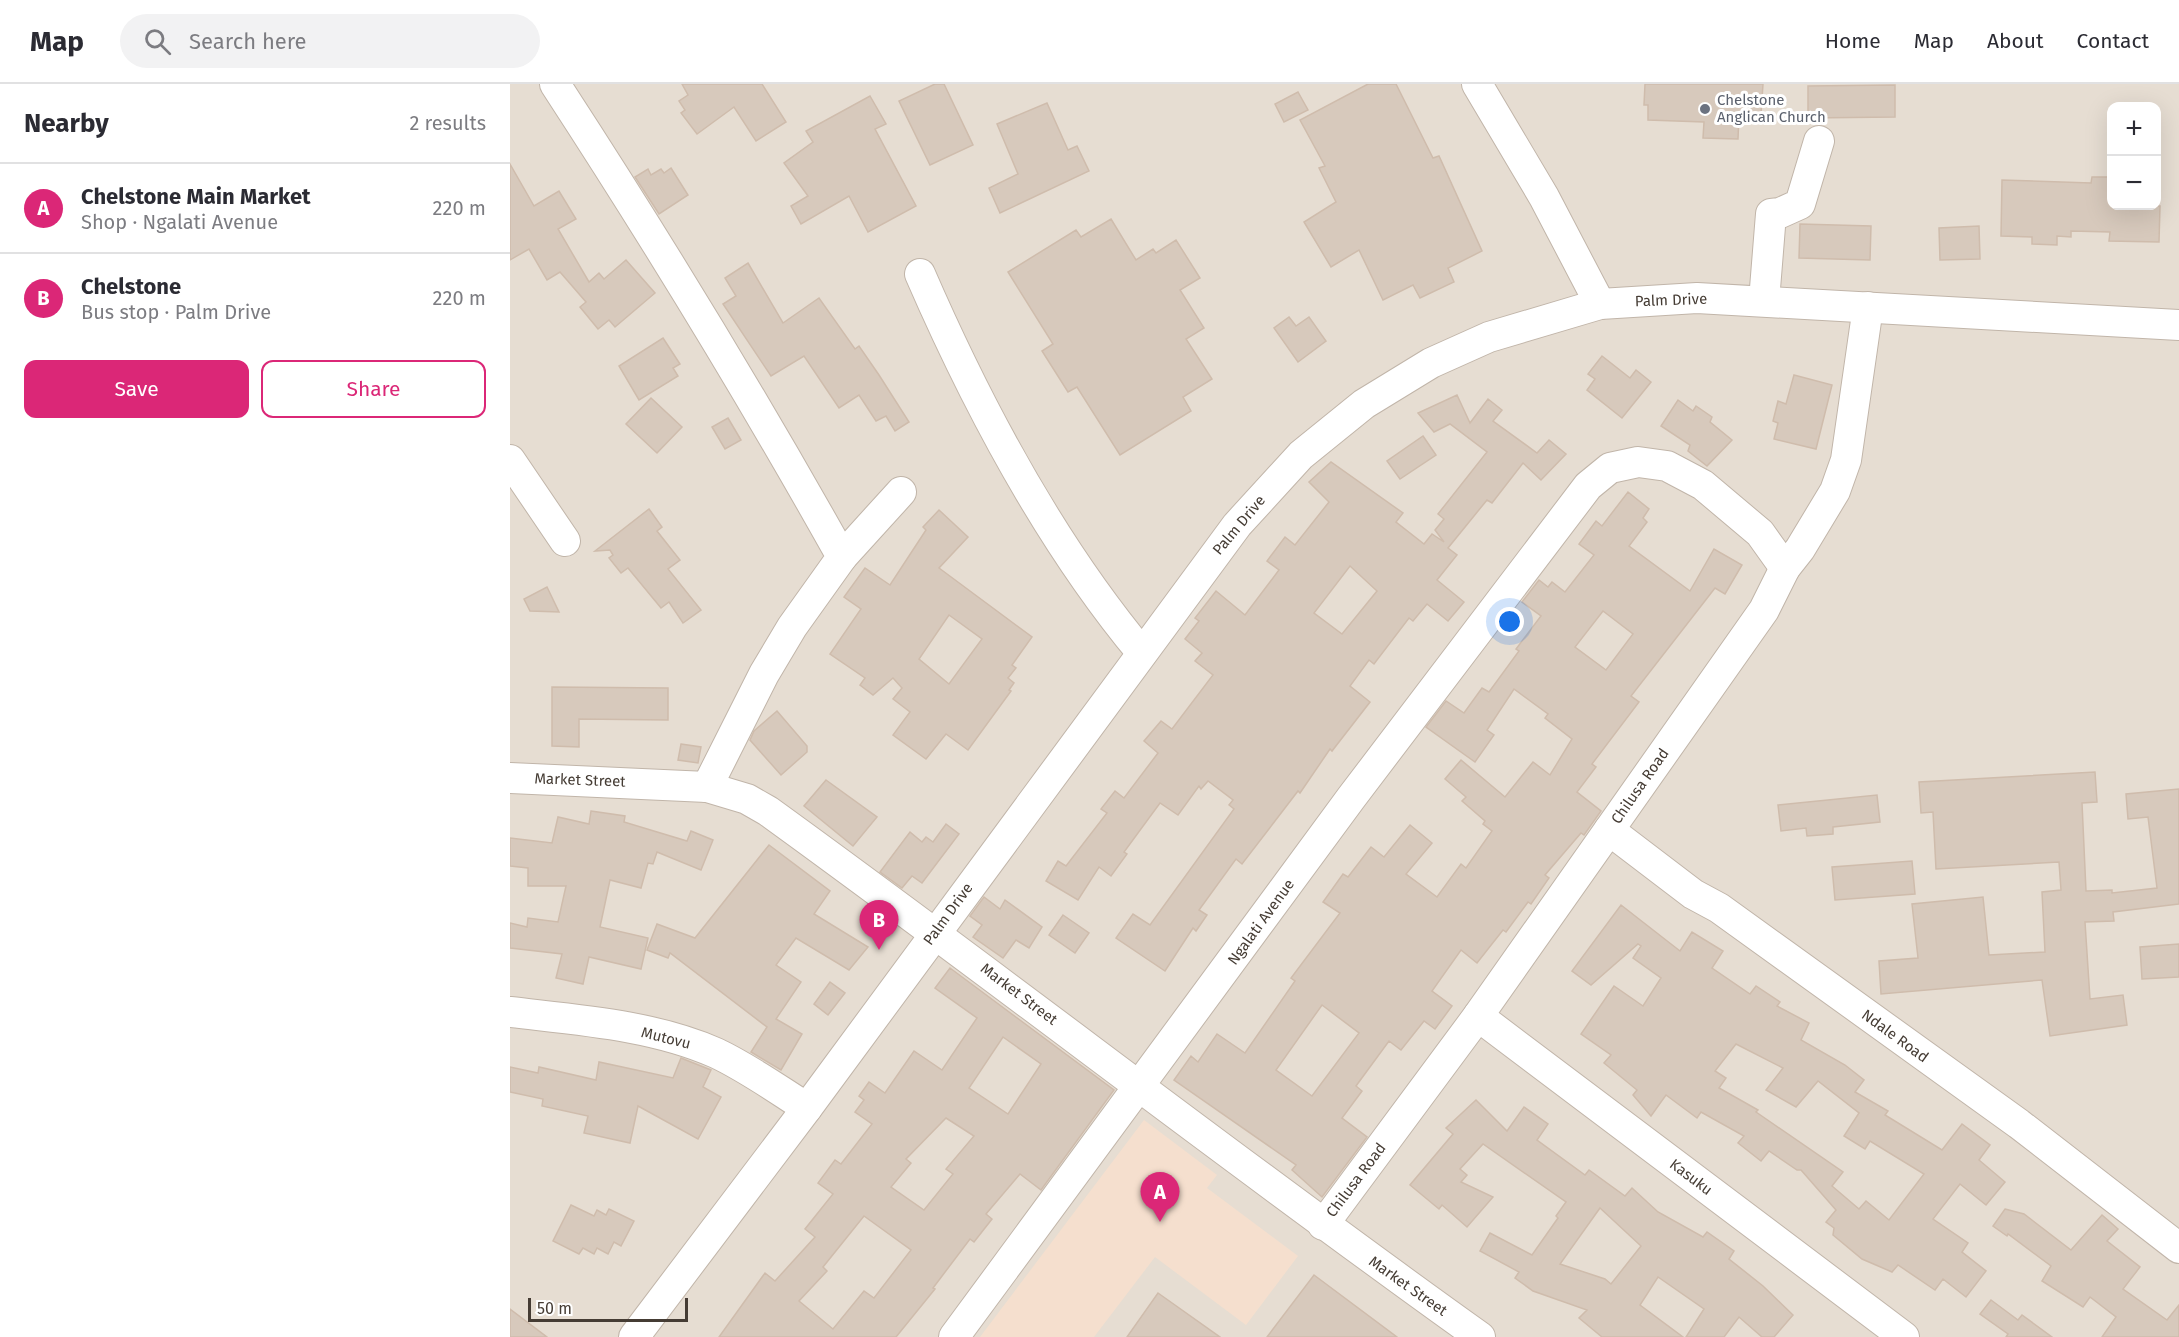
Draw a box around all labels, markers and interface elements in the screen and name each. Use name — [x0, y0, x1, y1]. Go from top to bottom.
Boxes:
search box — [120, 14, 540, 68]
text: Map — [30, 25, 84, 58]
icon: search — [141, 25, 174, 58]
text: Search here — [189, 28, 307, 55]
text: Home — [1825, 28, 1881, 54]
text: Map — [1914, 28, 1954, 54]
text: About — [1987, 28, 2044, 54]
text: Contact — [2077, 28, 2149, 54]
place label: Chelstone Anglican Church — [1717, 91, 1826, 126]
marker: Chelstone Anglican Church — [1698, 102, 1712, 116]
map controls — [2107, 102, 2161, 210]
button: + — [2107, 102, 2161, 156]
text: Nearby — [24, 108, 109, 139]
text: 2 results — [409, 111, 486, 135]
button: − — [2107, 156, 2161, 210]
text: Chelstone Main Market — [81, 183, 311, 210]
text: A — [38, 196, 49, 220]
text: 220 m — [433, 196, 486, 220]
text: Shop · Ngalati Avenue — [81, 210, 278, 234]
text: Chelstone — [81, 273, 181, 300]
text: B — [37, 286, 50, 310]
text: 220 m — [433, 286, 486, 310]
street label: Palm Drive — [1635, 290, 1707, 310]
text: Bus stop · Palm Drive — [81, 300, 271, 324]
button: Save — [24, 360, 249, 418]
button: Share — [261, 360, 486, 418]
street label: Palm Drive — [1209, 492, 1269, 558]
your location — [1495, 607, 1524, 636]
street label: Chilusa Road — [1607, 745, 1673, 827]
street label: Market Street — [534, 769, 627, 791]
street label: Ngalati Avenue — [1224, 876, 1298, 968]
street label: Palm Drive — [919, 879, 977, 949]
pin: B — [860, 900, 898, 950]
street label: Market Street — [977, 959, 1061, 1029]
street label: Ndale Road — [1858, 1006, 1932, 1066]
street label: Mutovu — [639, 1023, 693, 1053]
street label: Chilusa Road — [1322, 1139, 1390, 1221]
street label: Kasuku — [1666, 1155, 1716, 1199]
pin: A — [1140, 1172, 1180, 1222]
street label: Market Street — [1365, 1252, 1451, 1320]
scale bar — [528, 1295, 688, 1322]
text: 50 m — [537, 1299, 572, 1318]

